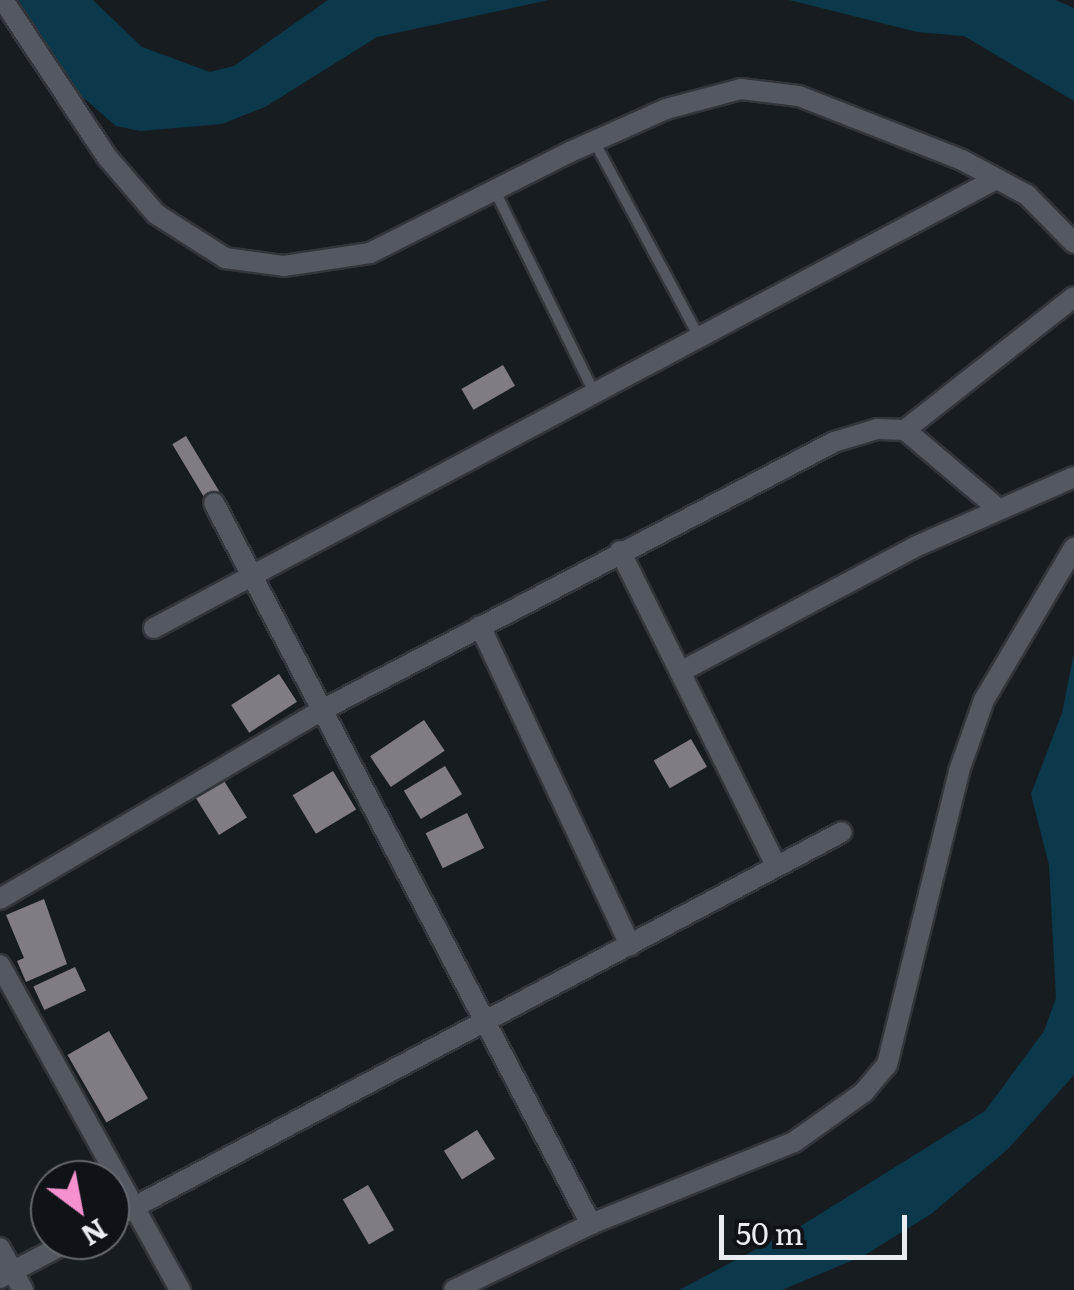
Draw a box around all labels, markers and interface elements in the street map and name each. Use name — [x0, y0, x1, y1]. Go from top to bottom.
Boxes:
north arrow — [30, 1160, 130, 1260]
scale bar — [724, 1195, 912, 1257]
text: N — [74, 1210, 116, 1258]
text: 50 m — [736, 1210, 804, 1254]

